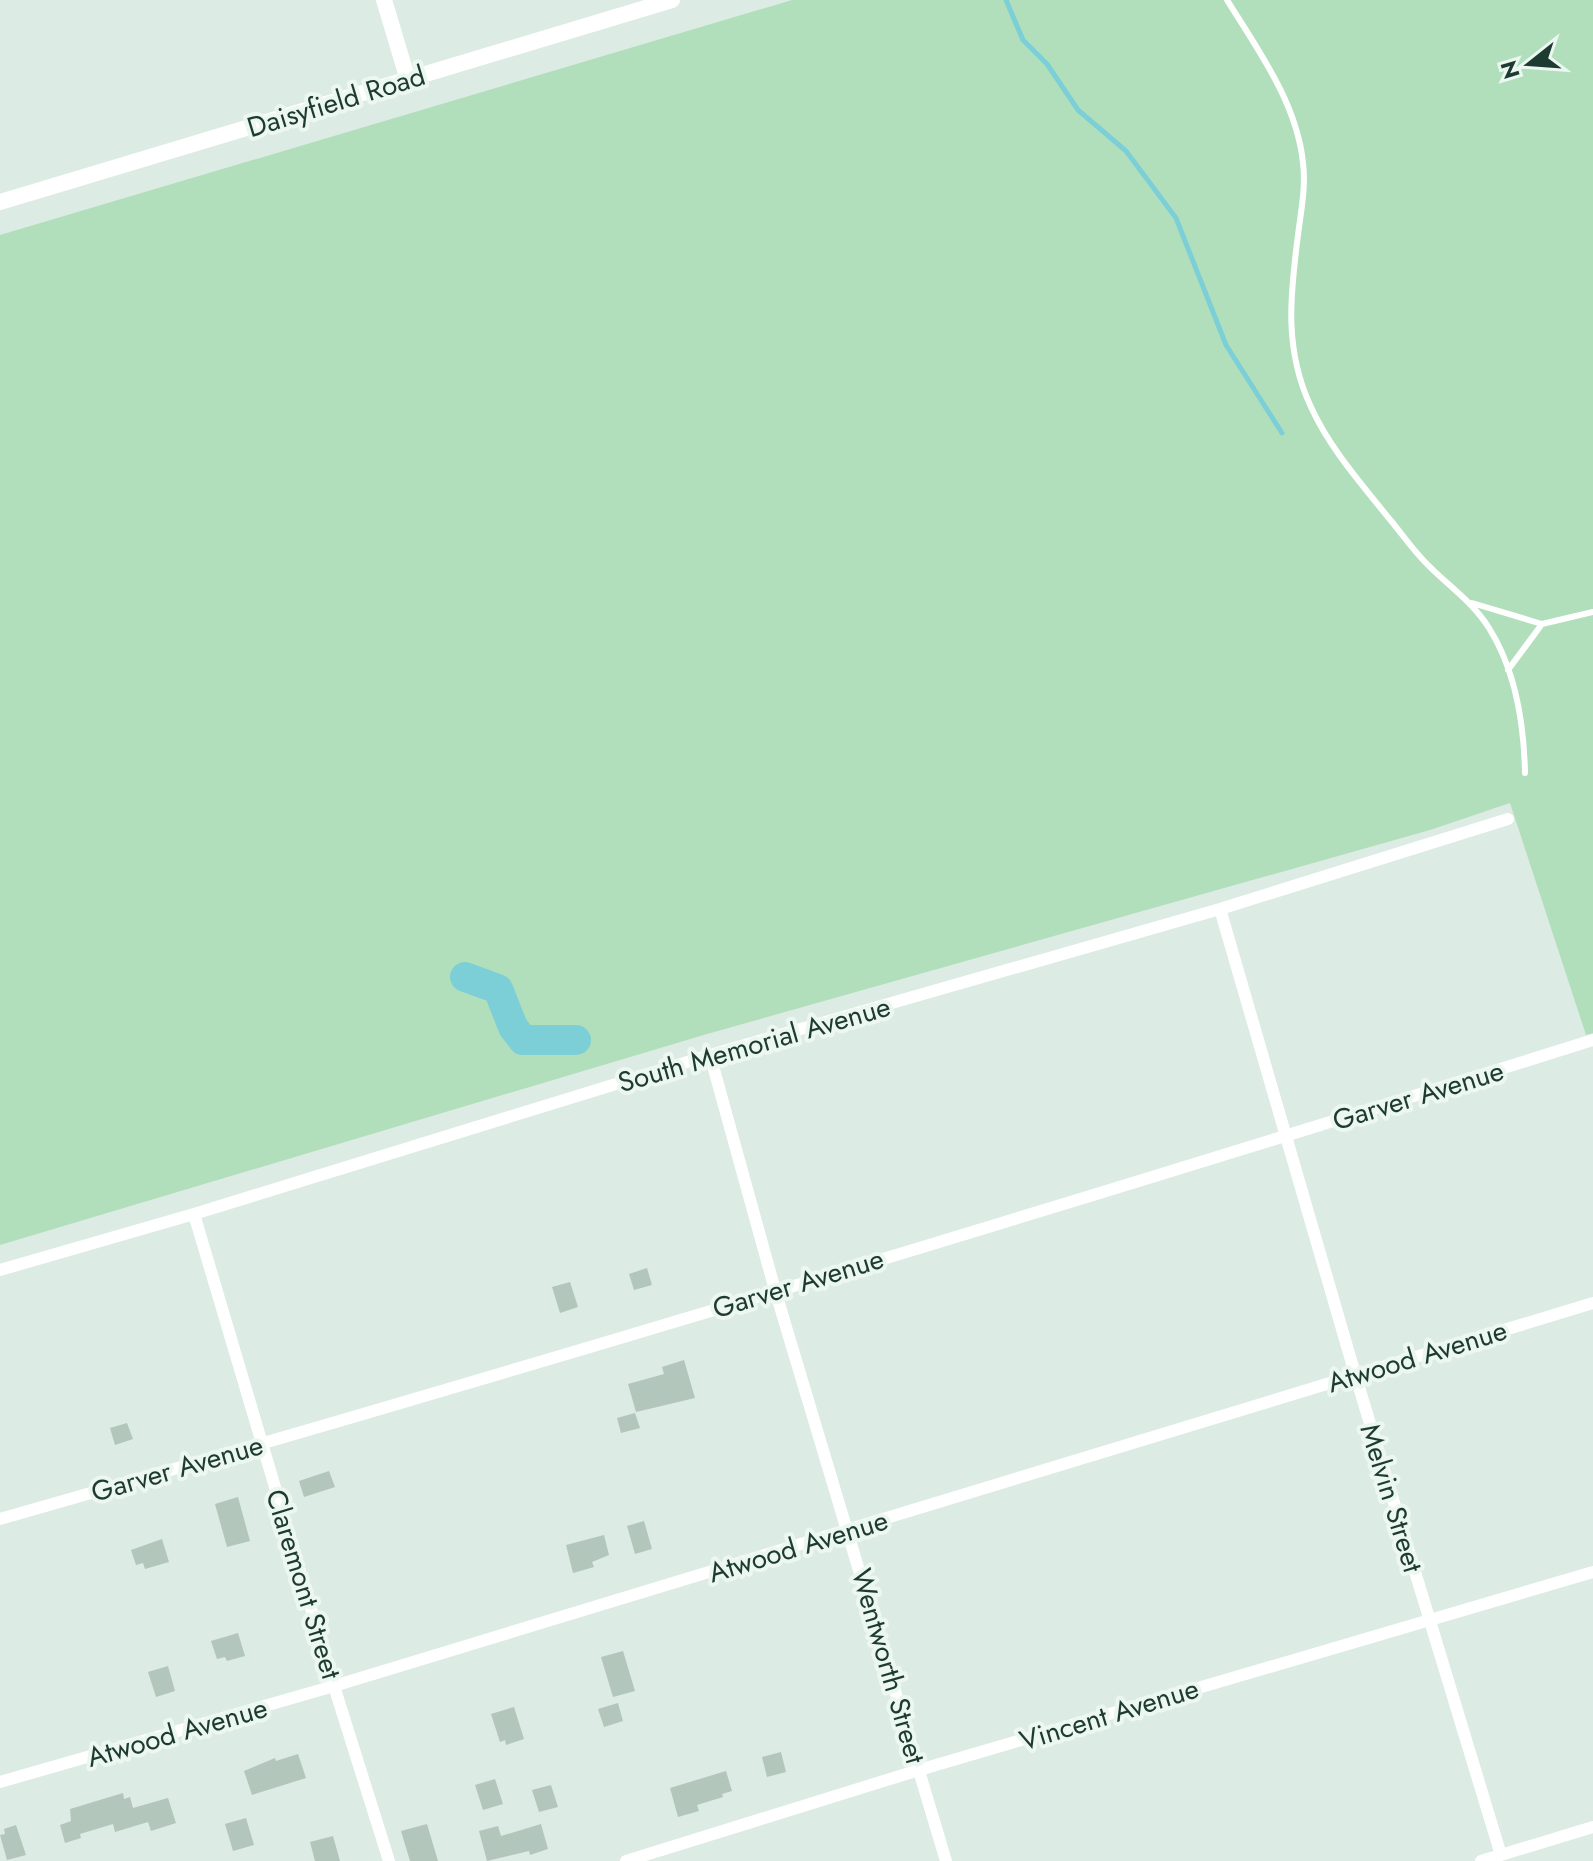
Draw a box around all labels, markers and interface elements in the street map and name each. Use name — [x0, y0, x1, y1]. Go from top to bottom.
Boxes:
north arrow — [1489, 24, 1569, 104]
street label: Daisyfield Road — [242, 55, 430, 148]
text: N — [1492, 57, 1528, 83]
street label: South Memorial Avenue — [613, 986, 895, 1103]
street label: Garver Avenue — [1327, 1050, 1509, 1141]
street label: Garver Avenue — [707, 1238, 889, 1329]
street label: Atwood Avenue — [1322, 1310, 1512, 1403]
street label: Melvin Street — [1350, 1419, 1434, 1578]
street label: Garver Avenue — [86, 1424, 268, 1513]
street label: Claremont Street — [255, 1484, 352, 1684]
street label: Atwood Avenue — [703, 1500, 893, 1593]
street label: Wentworth Street — [841, 1564, 936, 1769]
street label: Vincent Avenue — [1015, 1668, 1204, 1761]
street label: Atwood Avenue — [82, 1687, 272, 1778]

